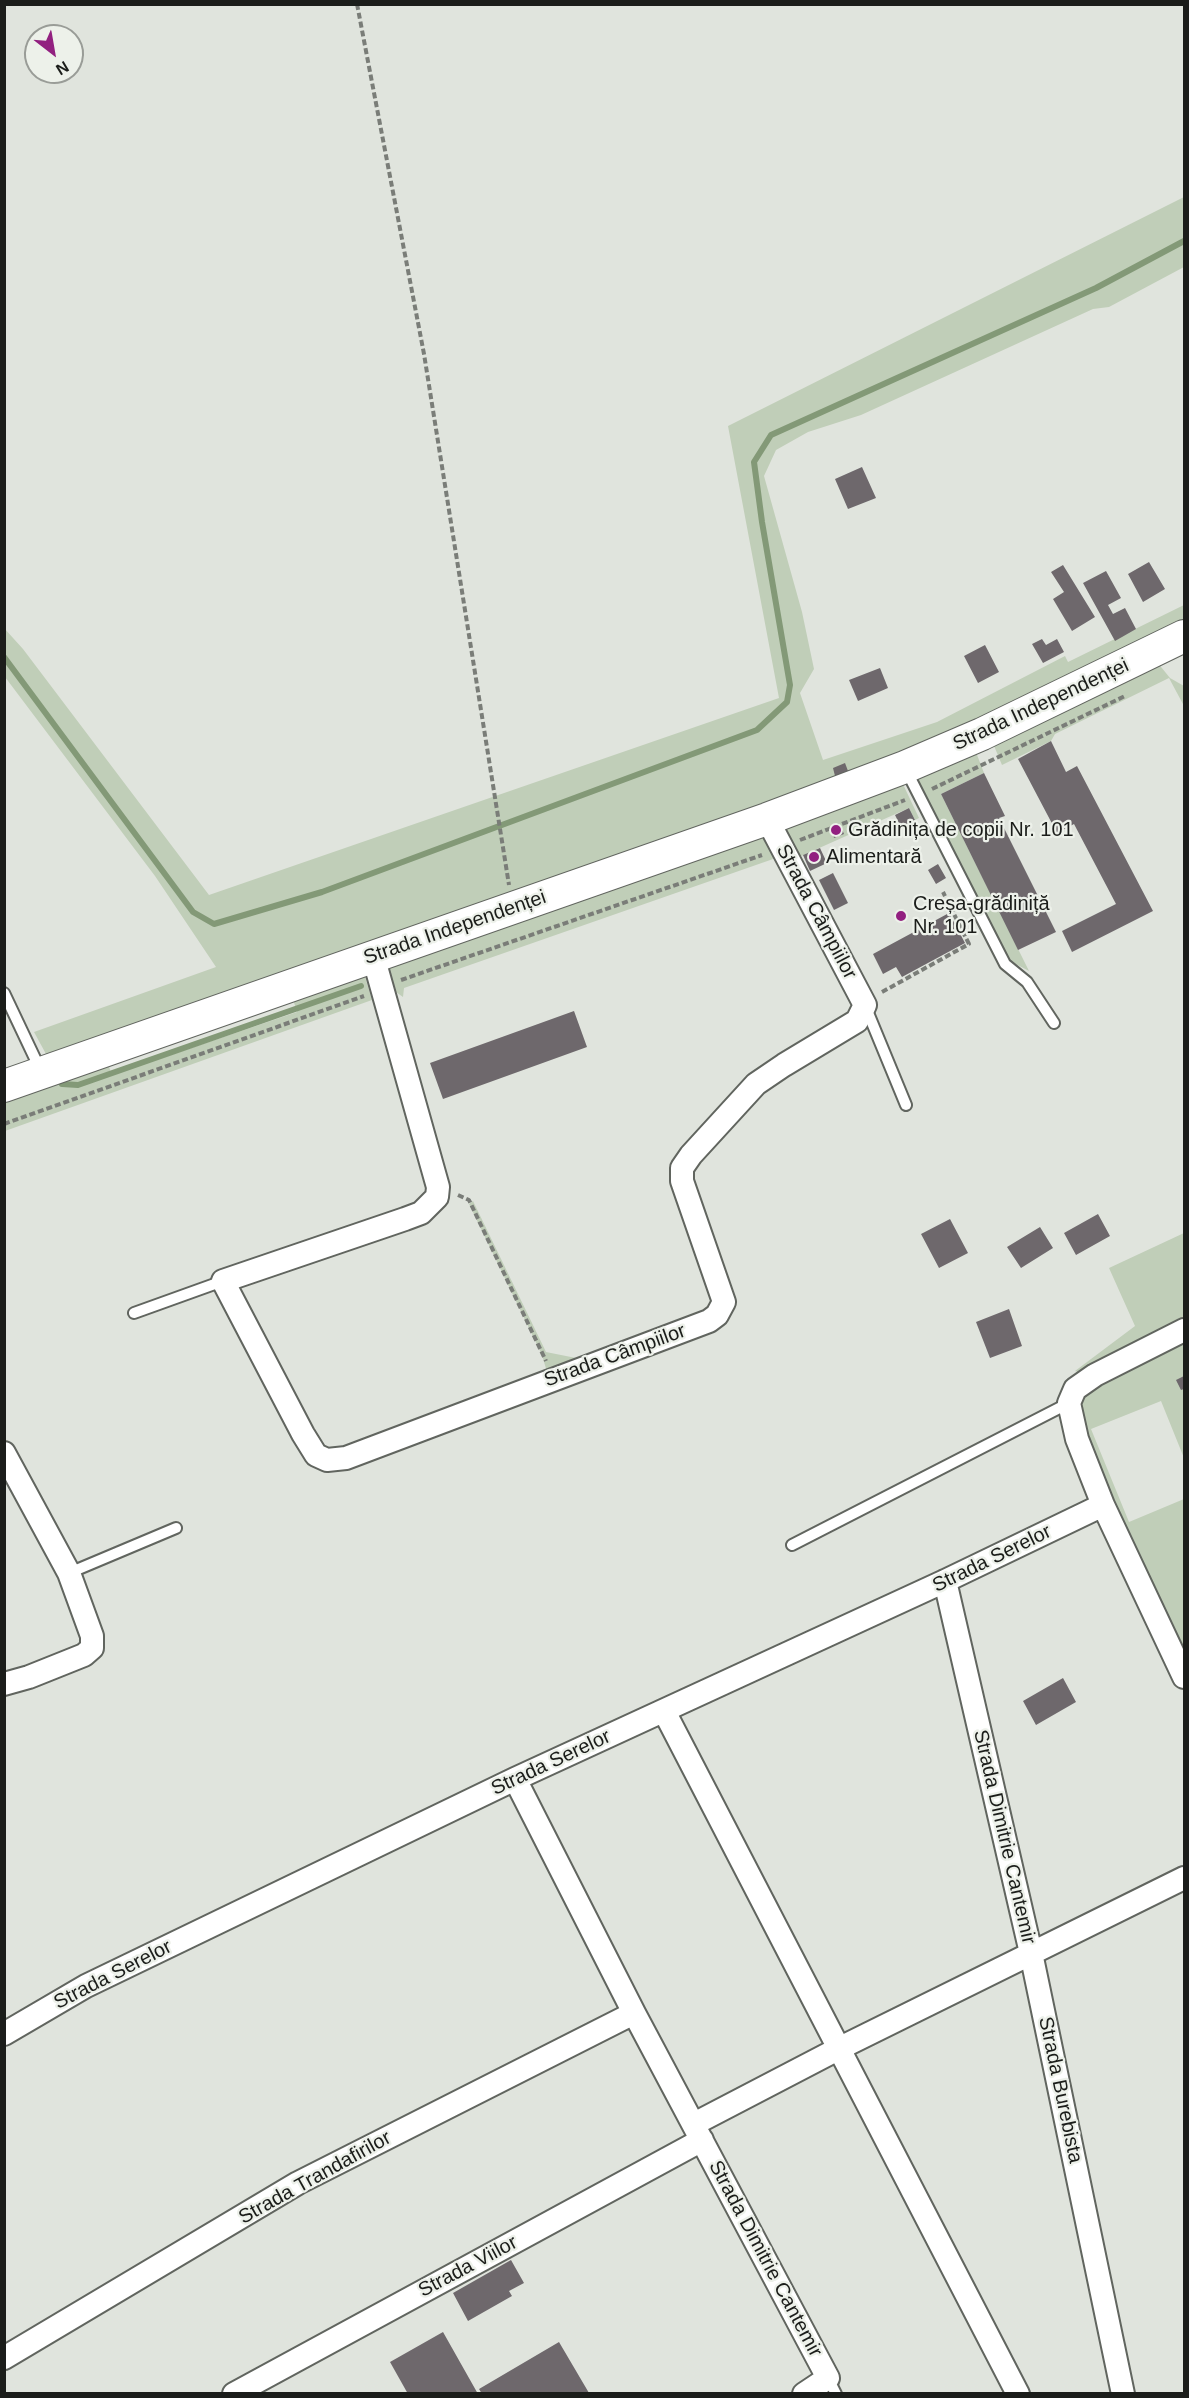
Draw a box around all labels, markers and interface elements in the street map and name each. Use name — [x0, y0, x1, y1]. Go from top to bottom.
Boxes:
north arrow — [24, 24, 84, 84]
text: N — [53, 58, 72, 78]
street label: Strada Independenței — [949, 654, 1133, 756]
place label: Grădinița de copii Nr. 101 — [848, 818, 1074, 842]
marker: Grădinița de copii Nr. 101 — [829, 823, 843, 837]
street label: Strada Câmpiilor — [770, 841, 862, 983]
place label: Alimentară — [826, 845, 922, 869]
marker: Alimentară — [807, 850, 821, 864]
street label: Strada Independenței — [361, 886, 549, 970]
place label: Creșa-grădiniță Nr. 101 — [913, 892, 1050, 939]
marker: Creșa-grădiniță Nr. 101 — [894, 909, 908, 923]
street label: Strada Câmpiilor — [541, 1319, 689, 1393]
street label: Strada Serelor — [929, 1520, 1055, 1598]
street label: Strada Serelor — [487, 1725, 615, 1801]
street label: Strada Dimitrie Cantemir — [968, 1728, 1040, 1946]
street label: Strada Serelor — [50, 1935, 176, 2015]
street label: Strada Burebista — [1033, 2015, 1087, 2165]
street label: Strada Trandafirilor — [235, 2126, 395, 2230]
street label: Strada Dimitrie Cantemir — [703, 2157, 827, 2361]
street label: Strada Viilor — [414, 2231, 522, 2303]

